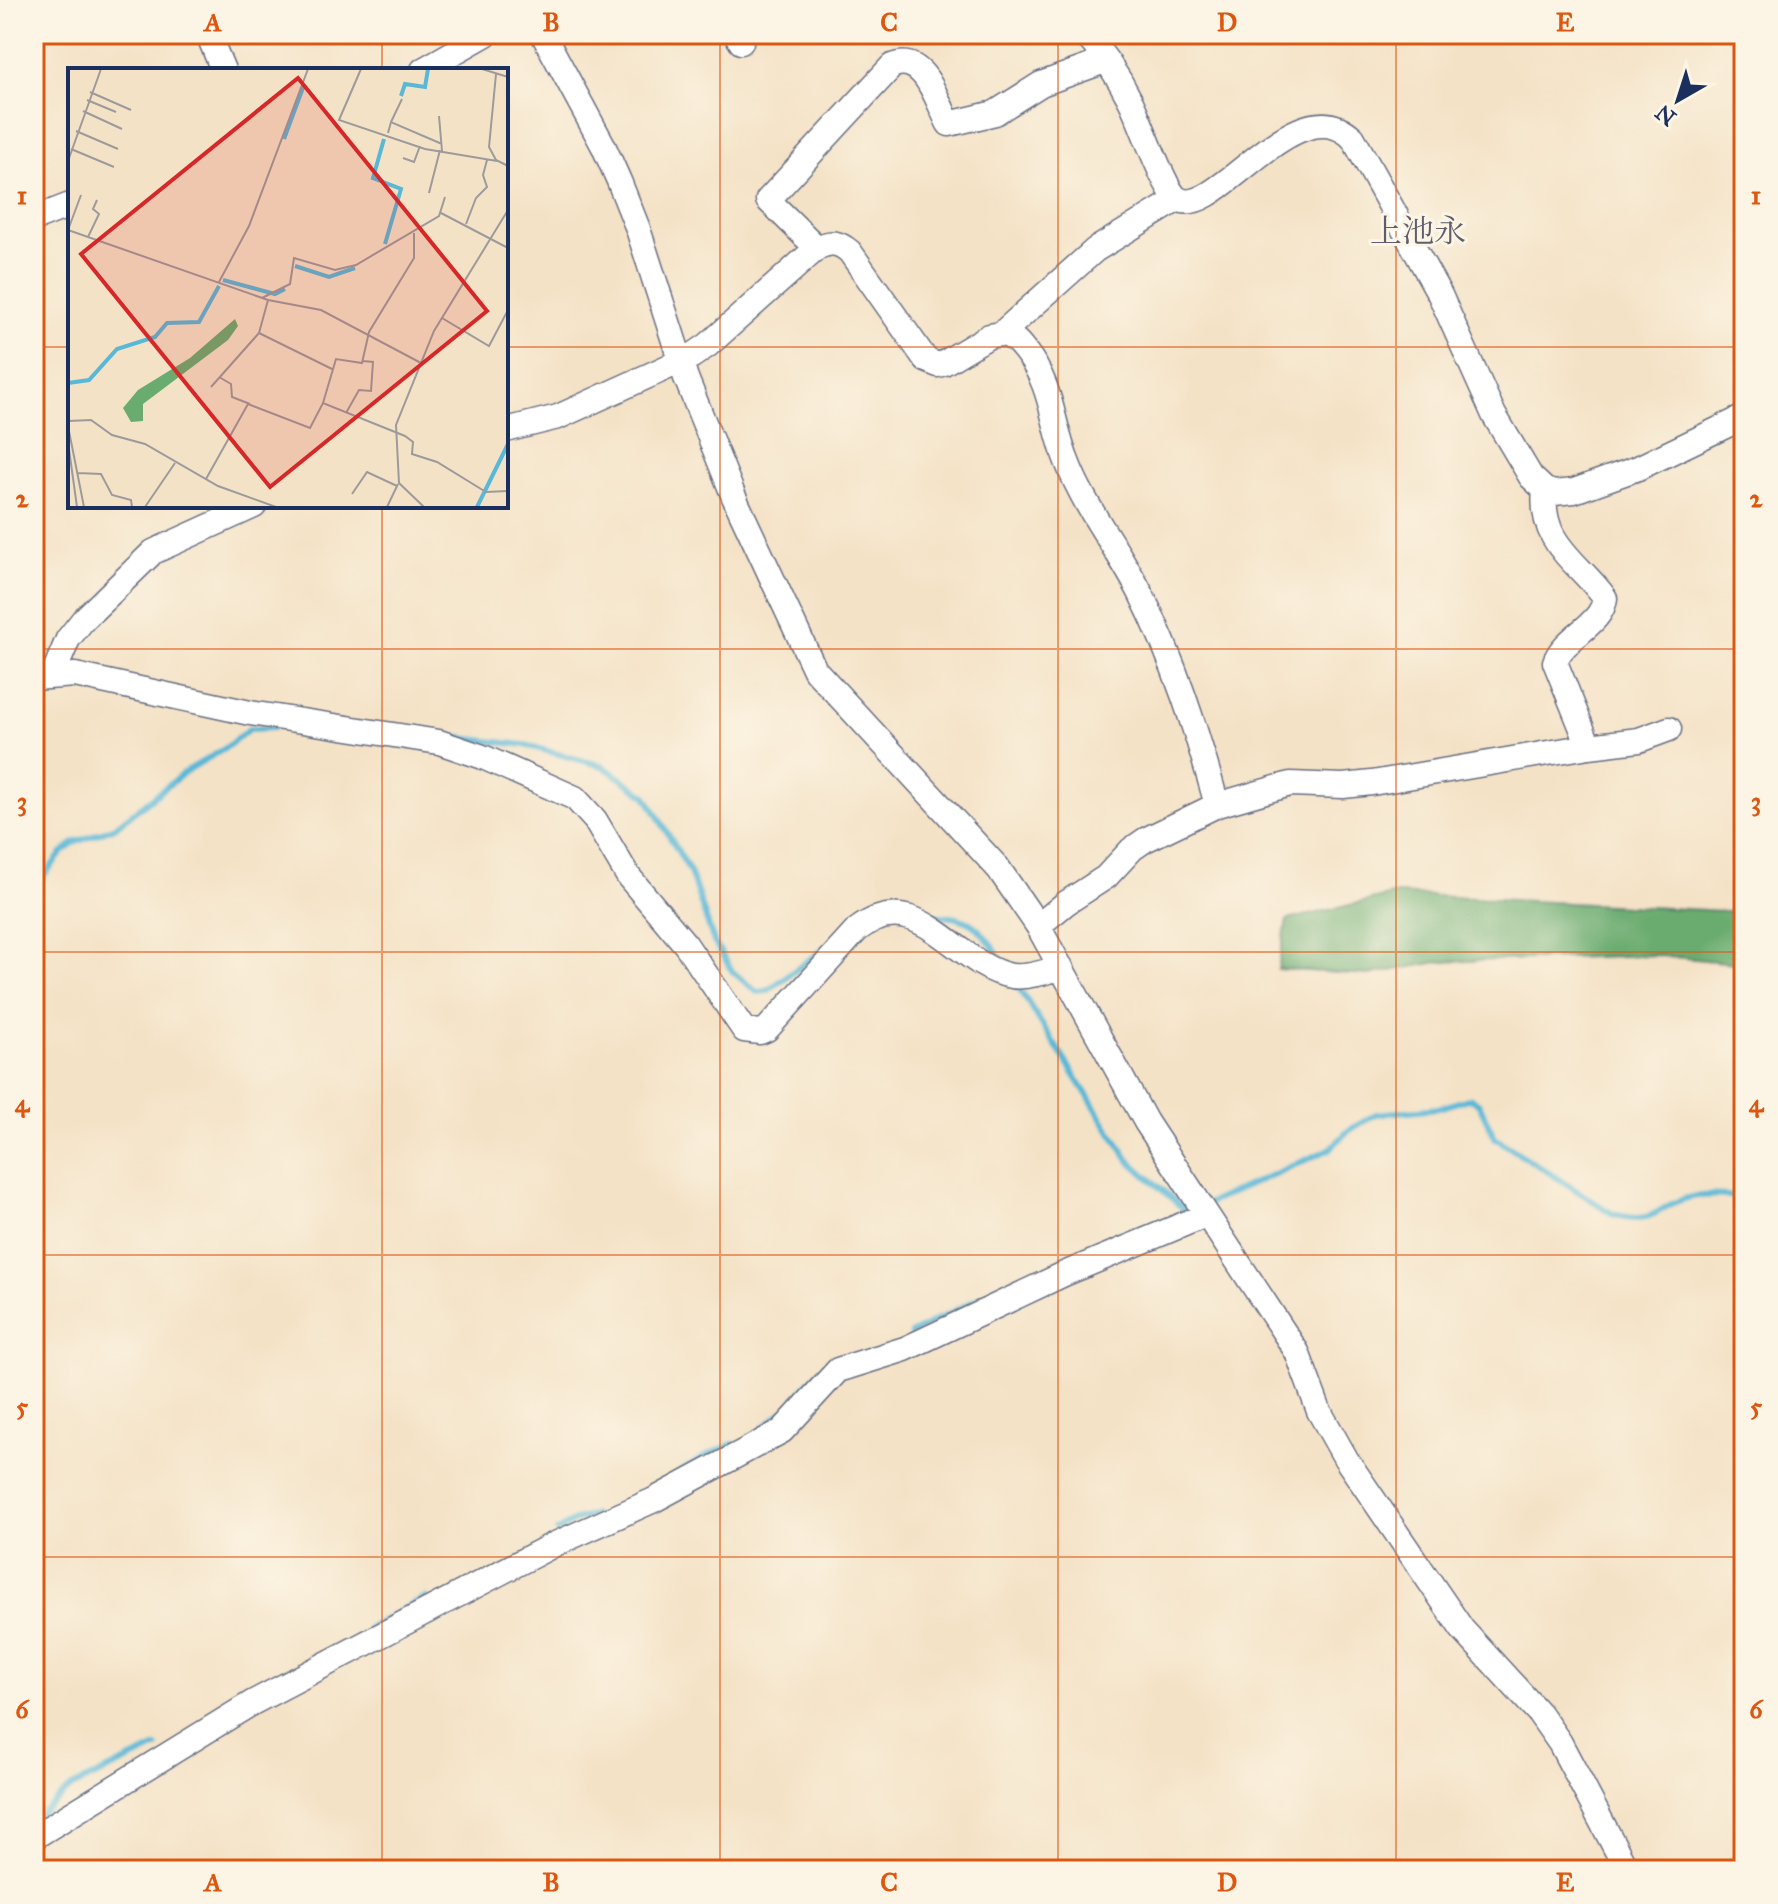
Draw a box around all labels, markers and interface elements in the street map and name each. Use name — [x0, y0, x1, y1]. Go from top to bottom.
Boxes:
text: A — [202, 6, 222, 38]
text: B — [542, 6, 560, 38]
text: C — [880, 6, 898, 38]
text: D — [1217, 6, 1237, 38]
text: E — [1556, 6, 1575, 38]
north arrow — [1638, 60, 1718, 140]
inset map — [68, 68, 508, 508]
text: N — [1650, 99, 1681, 132]
text: 1 — [17, 179, 27, 211]
text: 1 — [1751, 179, 1761, 211]
district label: 上池永 — [1370, 212, 1466, 251]
text: 2 — [16, 482, 30, 514]
text: 2 — [1750, 482, 1764, 514]
text: 3 — [17, 785, 27, 817]
text: 3 — [1751, 785, 1761, 817]
text: 4 — [15, 1087, 31, 1119]
text: 4 — [1749, 1087, 1765, 1119]
text: 5 — [16, 1390, 29, 1422]
text: 5 — [1750, 1390, 1763, 1422]
text: 6 — [15, 1693, 30, 1725]
text: 6 — [1749, 1693, 1764, 1725]
text: A — [202, 1866, 222, 1898]
text: B — [542, 1866, 560, 1898]
text: C — [880, 1866, 898, 1898]
text: D — [1217, 1866, 1237, 1898]
text: E — [1556, 1866, 1575, 1898]

